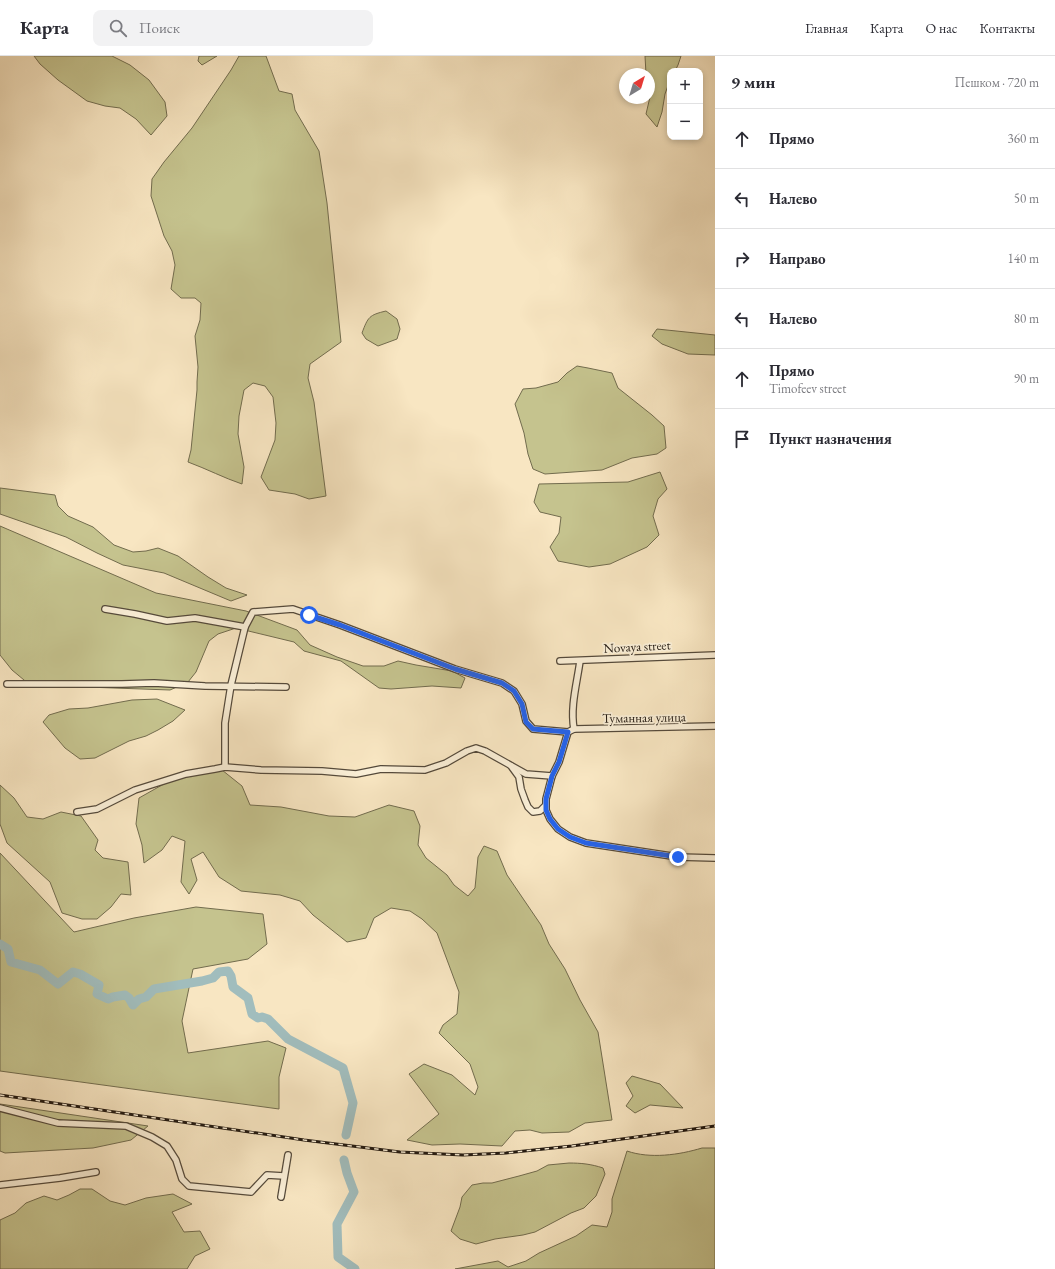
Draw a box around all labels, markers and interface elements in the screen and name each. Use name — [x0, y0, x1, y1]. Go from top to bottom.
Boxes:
search box — [93, 10, 373, 46]
text: Карта — [20, 15, 69, 40]
icon: search — [107, 17, 129, 39]
text: Поиск — [139, 18, 180, 37]
text: Главная — [805, 19, 848, 37]
text: Карта — [870, 19, 903, 37]
text: О нас — [925, 19, 957, 37]
text: Контакты — [979, 19, 1035, 37]
north arrow — [619, 68, 655, 104]
map controls — [667, 68, 703, 140]
button: + — [667, 68, 703, 104]
text: 9 мин — [731, 71, 775, 93]
text: Пешком · 720 m — [955, 74, 1039, 91]
button: − — [667, 104, 703, 140]
icon: ahead — [731, 128, 753, 150]
text: Прямо — [769, 129, 814, 148]
text: 360 m — [1008, 130, 1039, 147]
icon: left — [731, 188, 753, 210]
text: Налево — [769, 189, 817, 208]
text: 50 m — [1014, 190, 1039, 207]
icon: right — [731, 248, 753, 270]
text: Направо — [769, 249, 826, 268]
text: 140 m — [1008, 250, 1039, 267]
icon: left — [731, 308, 753, 330]
text: Налево — [769, 309, 817, 328]
text: 80 m — [1014, 310, 1039, 327]
text: Прямо — [769, 361, 814, 380]
icon: ahead — [731, 368, 753, 390]
text: 90 m — [1014, 370, 1039, 387]
text: Timofeev street — [769, 380, 846, 397]
icon: arrive — [731, 428, 753, 450]
text: Пункт назначения — [769, 429, 892, 448]
route start — [300, 606, 318, 624]
street label: Novaya street — [603, 636, 671, 657]
street label: Туманная улица — [602, 708, 687, 727]
route end — [669, 848, 687, 866]

